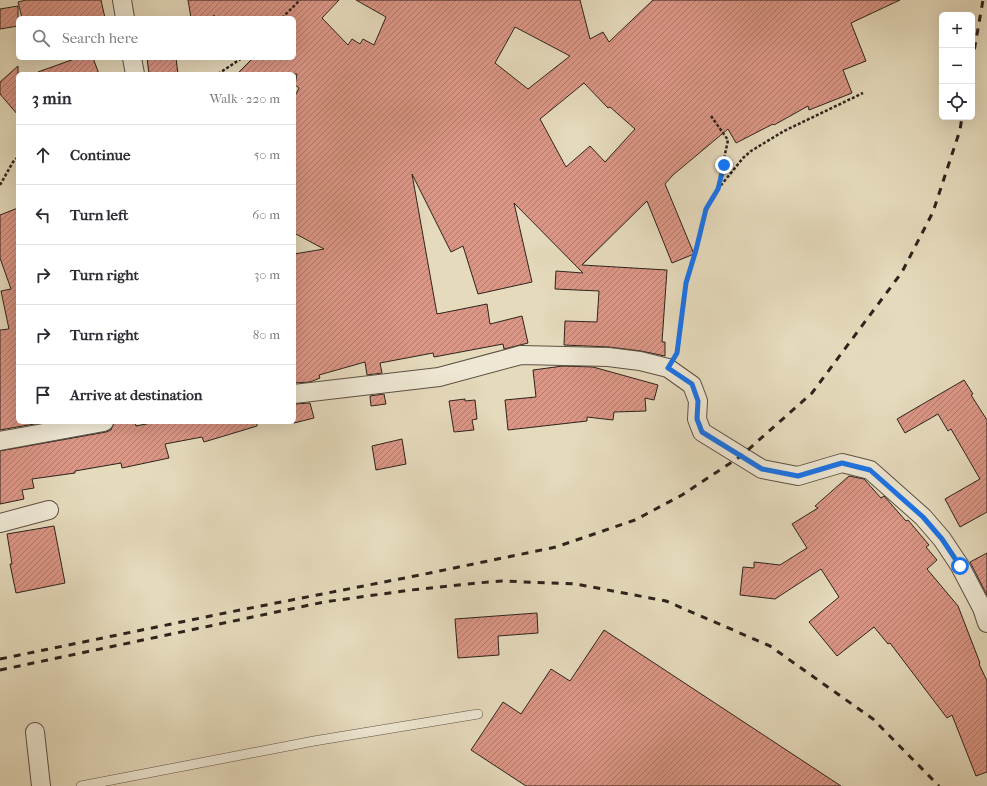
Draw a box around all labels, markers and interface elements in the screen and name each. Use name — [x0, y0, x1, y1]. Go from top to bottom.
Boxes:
map controls — [939, 12, 975, 120]
button: + — [939, 12, 975, 48]
search box — [16, 16, 296, 60]
icon: search — [30, 27, 52, 49]
text: Search here — [62, 29, 138, 47]
button: − — [939, 48, 975, 84]
button: locate — [939, 84, 975, 120]
text: 3 min — [32, 88, 72, 108]
text: Walk · 220 m — [209, 91, 280, 106]
icon: ahead — [32, 144, 54, 166]
text: Continue — [70, 146, 130, 164]
text: 50 m — [254, 147, 280, 162]
route end — [715, 156, 733, 174]
icon: left — [32, 204, 54, 226]
text: Turn left — [70, 206, 128, 224]
text: 60 m — [252, 207, 280, 222]
icon: right — [32, 264, 54, 286]
text: Turn right — [70, 266, 139, 284]
text: 30 m — [254, 267, 280, 282]
icon: right — [32, 324, 54, 346]
text: Turn right — [70, 326, 139, 344]
text: 80 m — [253, 327, 280, 342]
icon: arrive — [32, 384, 54, 406]
text: Arrive at destination — [70, 386, 202, 404]
route start — [951, 557, 969, 575]

